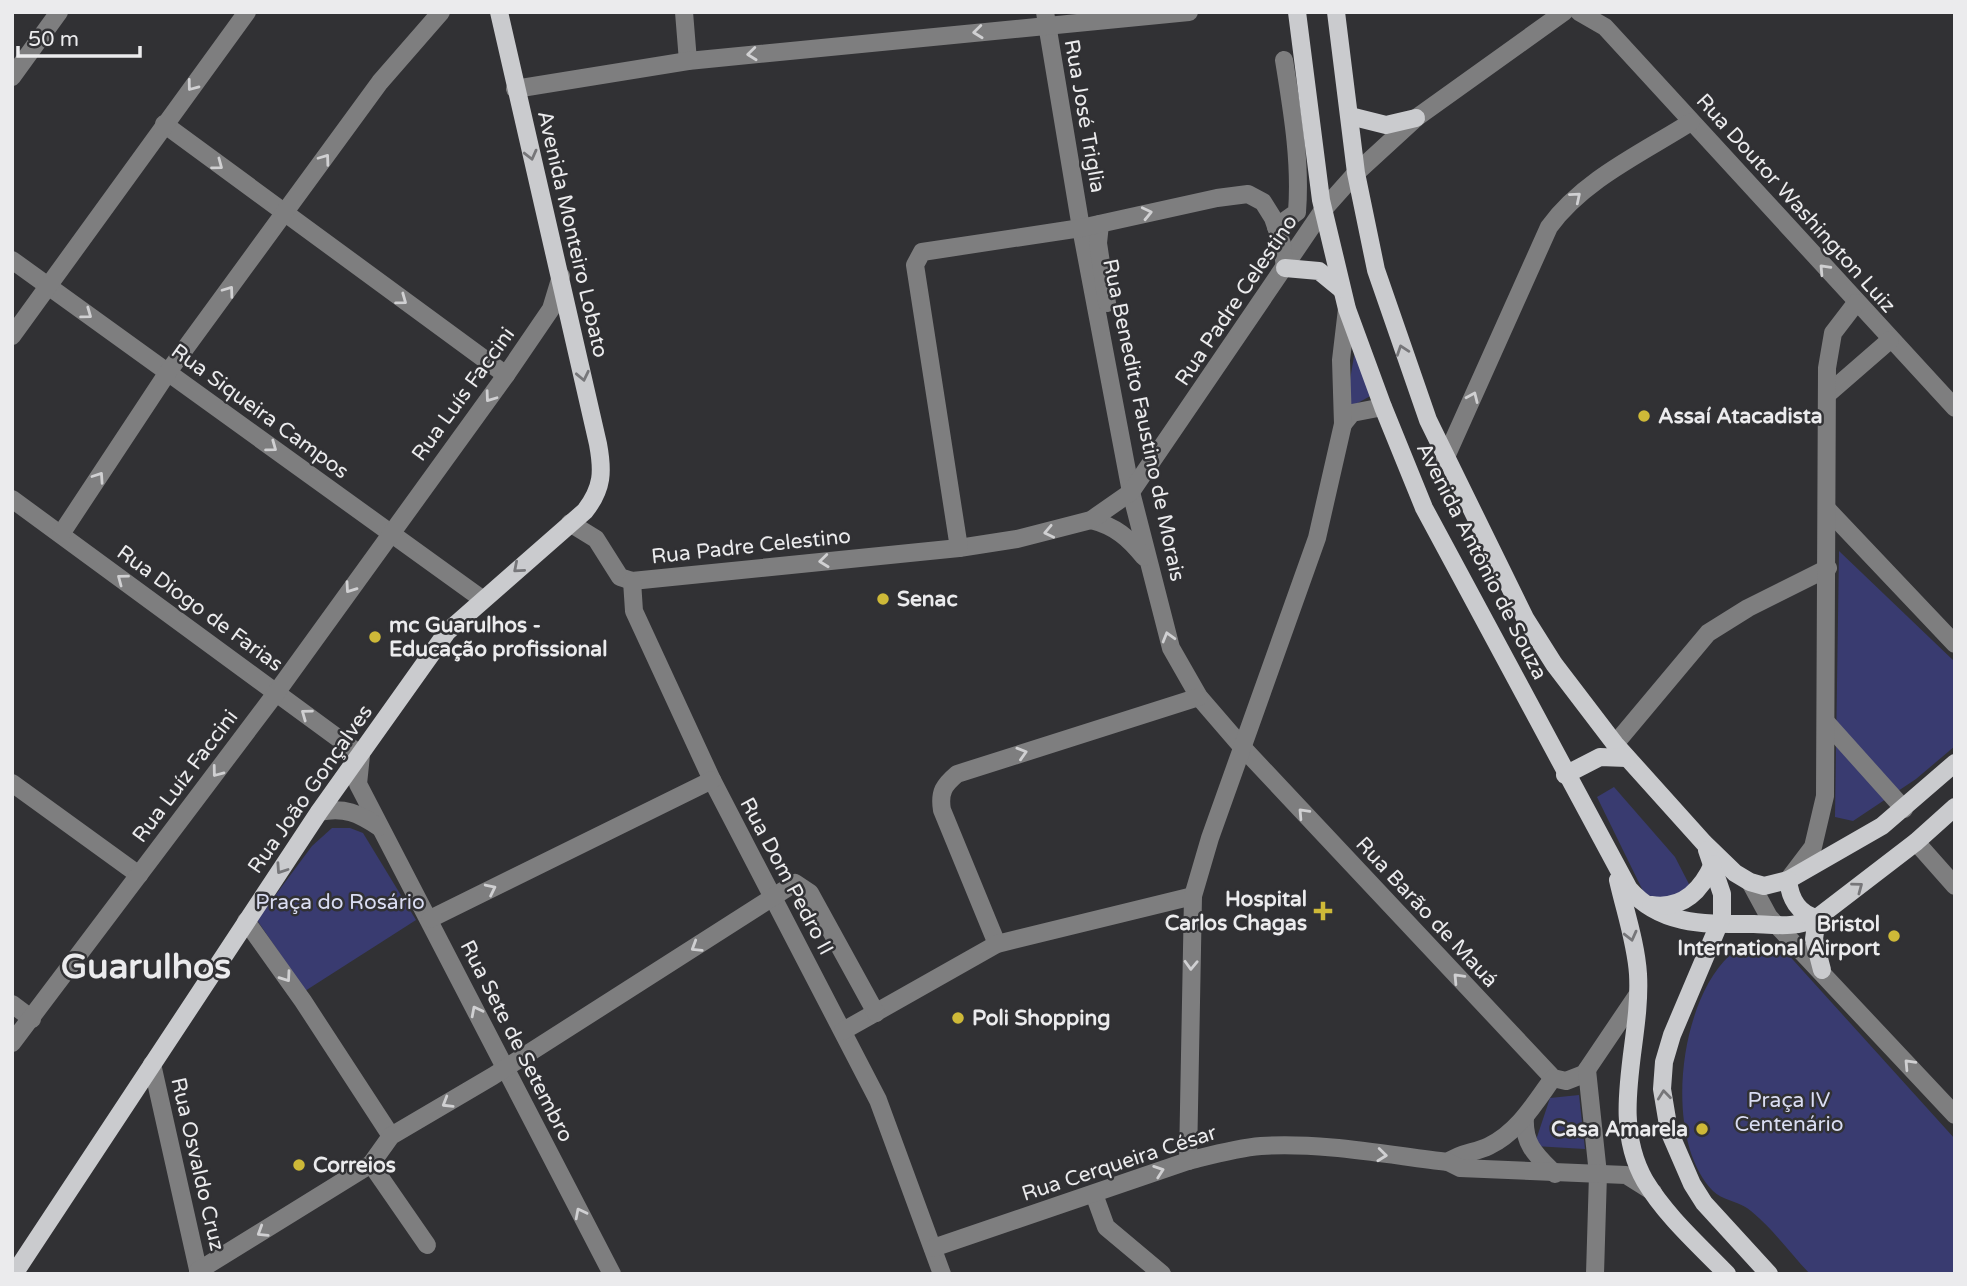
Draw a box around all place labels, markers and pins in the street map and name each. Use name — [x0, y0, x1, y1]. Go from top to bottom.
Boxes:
place label: Assaí Atacadista — [1658, 404, 1823, 429]
marker: Assaí Atacadista — [1636, 408, 1652, 424]
place label: Senac — [897, 587, 958, 612]
marker: Senac — [875, 591, 891, 607]
place label: mc Guarulhos - Educação profissional — [389, 613, 607, 662]
marker: mc Guarulhos - Educação profissional — [367, 629, 383, 645]
place label: Hospital Carlos Chagas — [1165, 887, 1307, 936]
marker: Hospital Carlos Chagas — [1313, 901, 1333, 921]
place label: Bristol International Airport — [1677, 912, 1880, 961]
marker: Bristol International Airport — [1886, 928, 1902, 944]
place label: Poli Shopping — [972, 1006, 1111, 1031]
marker: Poli Shopping — [950, 1010, 966, 1026]
place label: Casa Amarela — [1551, 1117, 1688, 1142]
marker: Casa Amarela — [1694, 1121, 1710, 1137]
place label: Correios — [313, 1153, 396, 1178]
marker: Correios — [291, 1157, 307, 1173]

